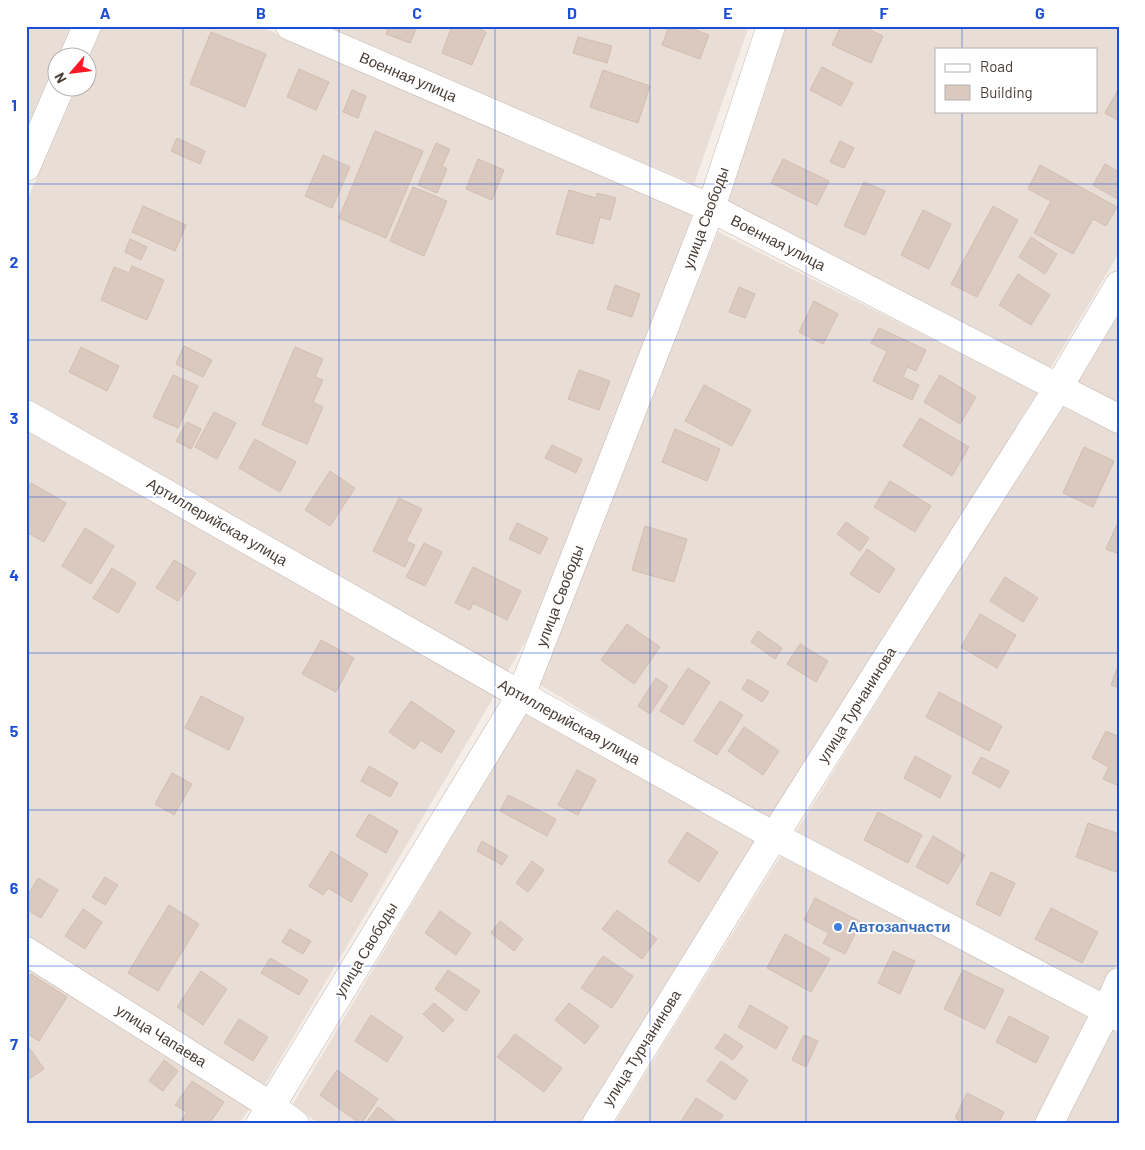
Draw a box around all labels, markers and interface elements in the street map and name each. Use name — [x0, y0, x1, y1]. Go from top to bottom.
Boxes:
text: A — [100, 3, 111, 22]
text: B — [256, 3, 266, 22]
text: C — [412, 3, 422, 22]
text: D — [567, 3, 577, 22]
text: E — [723, 3, 733, 22]
text: F — [880, 3, 889, 22]
text: G — [1035, 3, 1045, 22]
street label: Военная улица — [357, 47, 460, 105]
north arrow — [48, 48, 98, 98]
legend — [935, 48, 1098, 112]
text: Road — [980, 57, 1013, 75]
text: N — [50, 70, 70, 86]
text: Building — [980, 83, 1033, 101]
text: 1 — [11, 95, 17, 114]
street label: улица Свободы — [678, 164, 732, 271]
street label: Военная улица — [728, 210, 829, 274]
text: 2 — [10, 252, 19, 271]
text: 3 — [10, 408, 18, 427]
street label: Артиллерийская улица — [144, 474, 292, 569]
street label: улица Свободы — [531, 542, 587, 649]
text: 4 — [9, 565, 19, 584]
street label: улица Турчанинова — [813, 643, 899, 766]
street label: Артиллерийская улица — [495, 675, 644, 768]
text: 5 — [10, 721, 19, 740]
text: 6 — [10, 878, 19, 897]
street label: улица Свободы — [330, 899, 401, 1000]
place label: Автозапчасти — [848, 917, 951, 935]
marker: Автозапчасти — [832, 921, 844, 933]
street label: улица Турчанинова — [598, 986, 684, 1109]
street label: улица Чапаева — [113, 1000, 211, 1071]
text: 7 — [10, 1034, 18, 1053]

